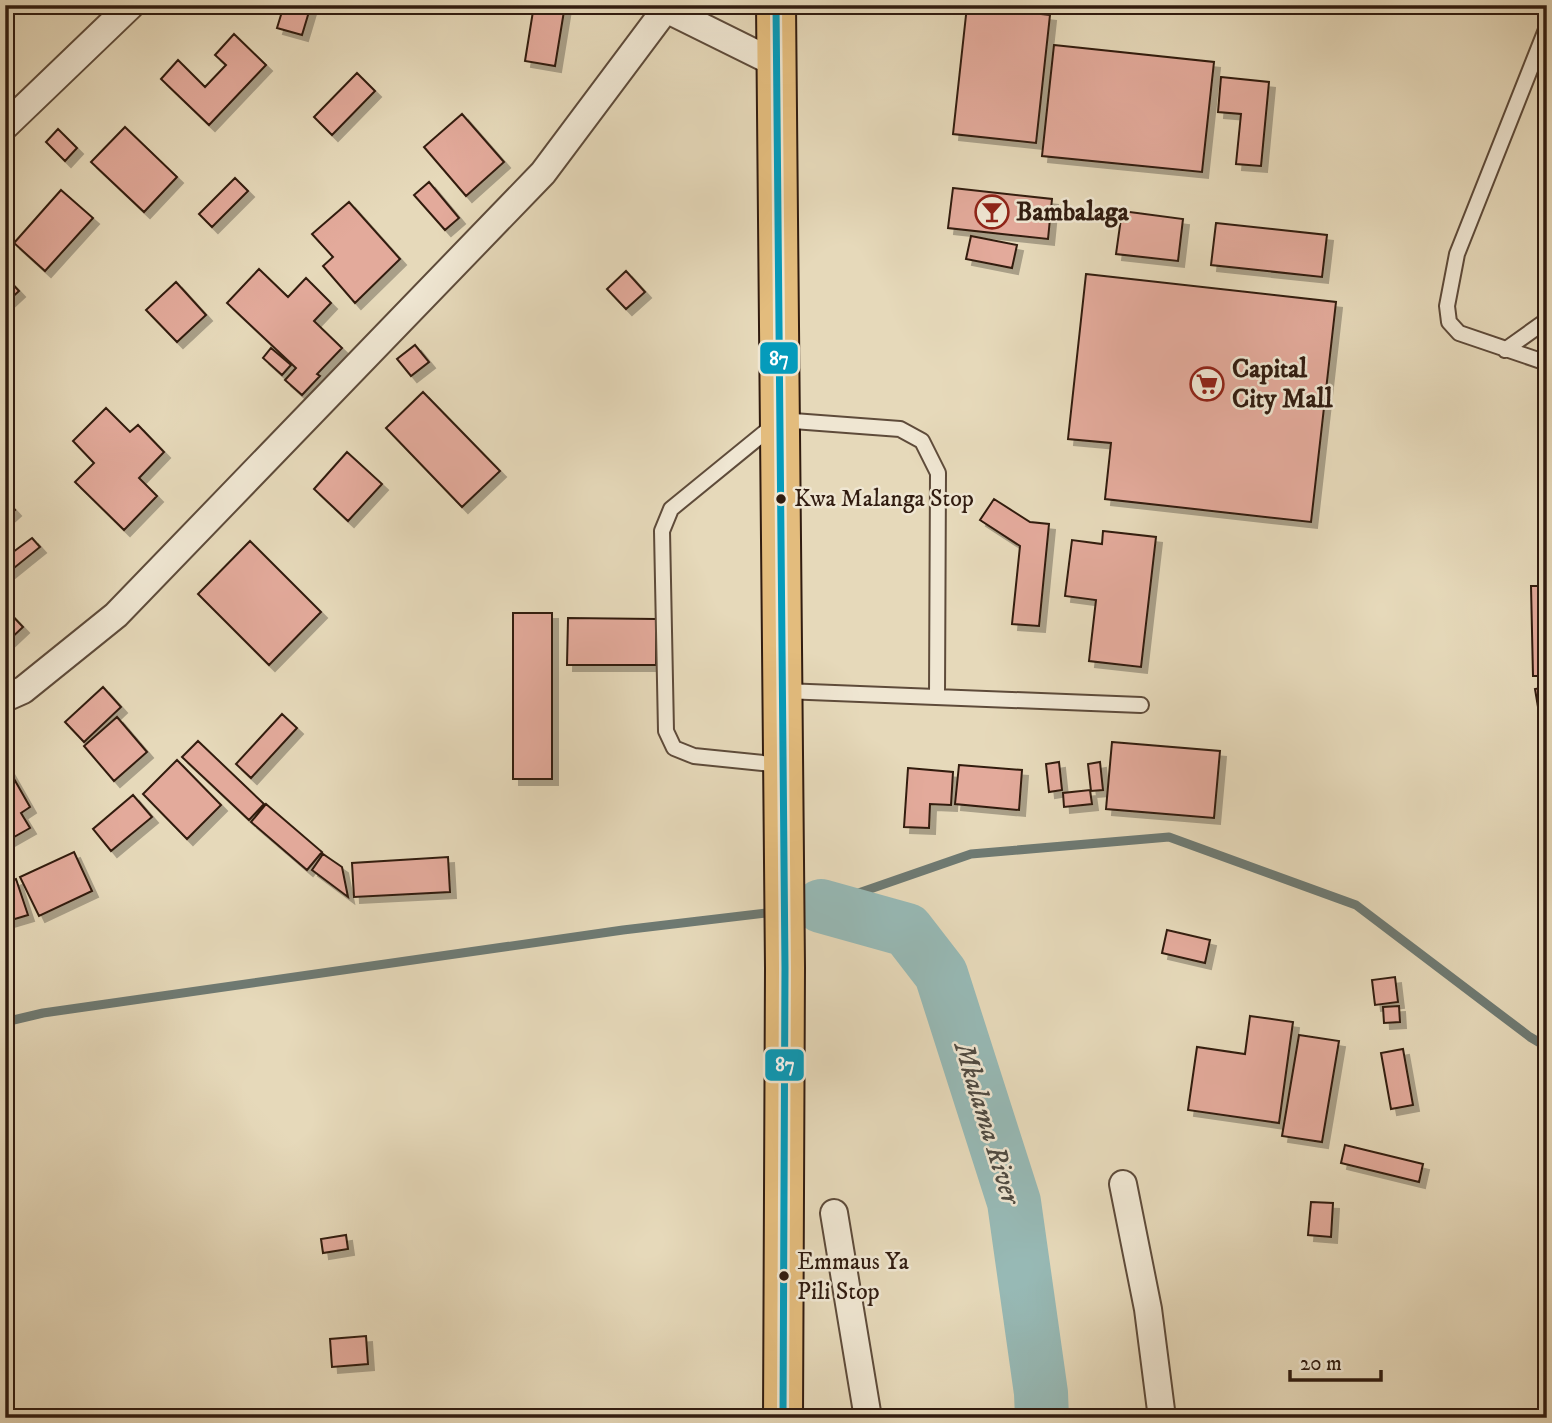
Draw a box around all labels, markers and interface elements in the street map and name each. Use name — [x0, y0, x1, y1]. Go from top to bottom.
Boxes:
bar icon: Bambalaga — [973, 193, 1011, 231]
place label: Bambalaga — [1016, 196, 1130, 229]
line badge: 87 — [759, 341, 799, 375]
text: 87 — [769, 348, 789, 371]
place label: Capital City Mall — [1232, 353, 1334, 416]
supermarket icon: Capital City Mall — [1188, 365, 1226, 403]
place label: Kwa Malanga Stop — [794, 484, 974, 514]
marker: Kwa Malanga Stop — [774, 492, 788, 506]
water label: Mkalama River — [945, 1036, 1029, 1210]
line badge: 87 — [764, 1048, 805, 1082]
text: 87 — [775, 1054, 795, 1077]
place label: Emmaus Ya Pili Stop — [797, 1247, 910, 1307]
marker: Emmaus Ya Pili Stop — [777, 1269, 791, 1283]
scale bar — [1290, 1339, 1380, 1383]
text: 20 m — [1300, 1351, 1342, 1377]

